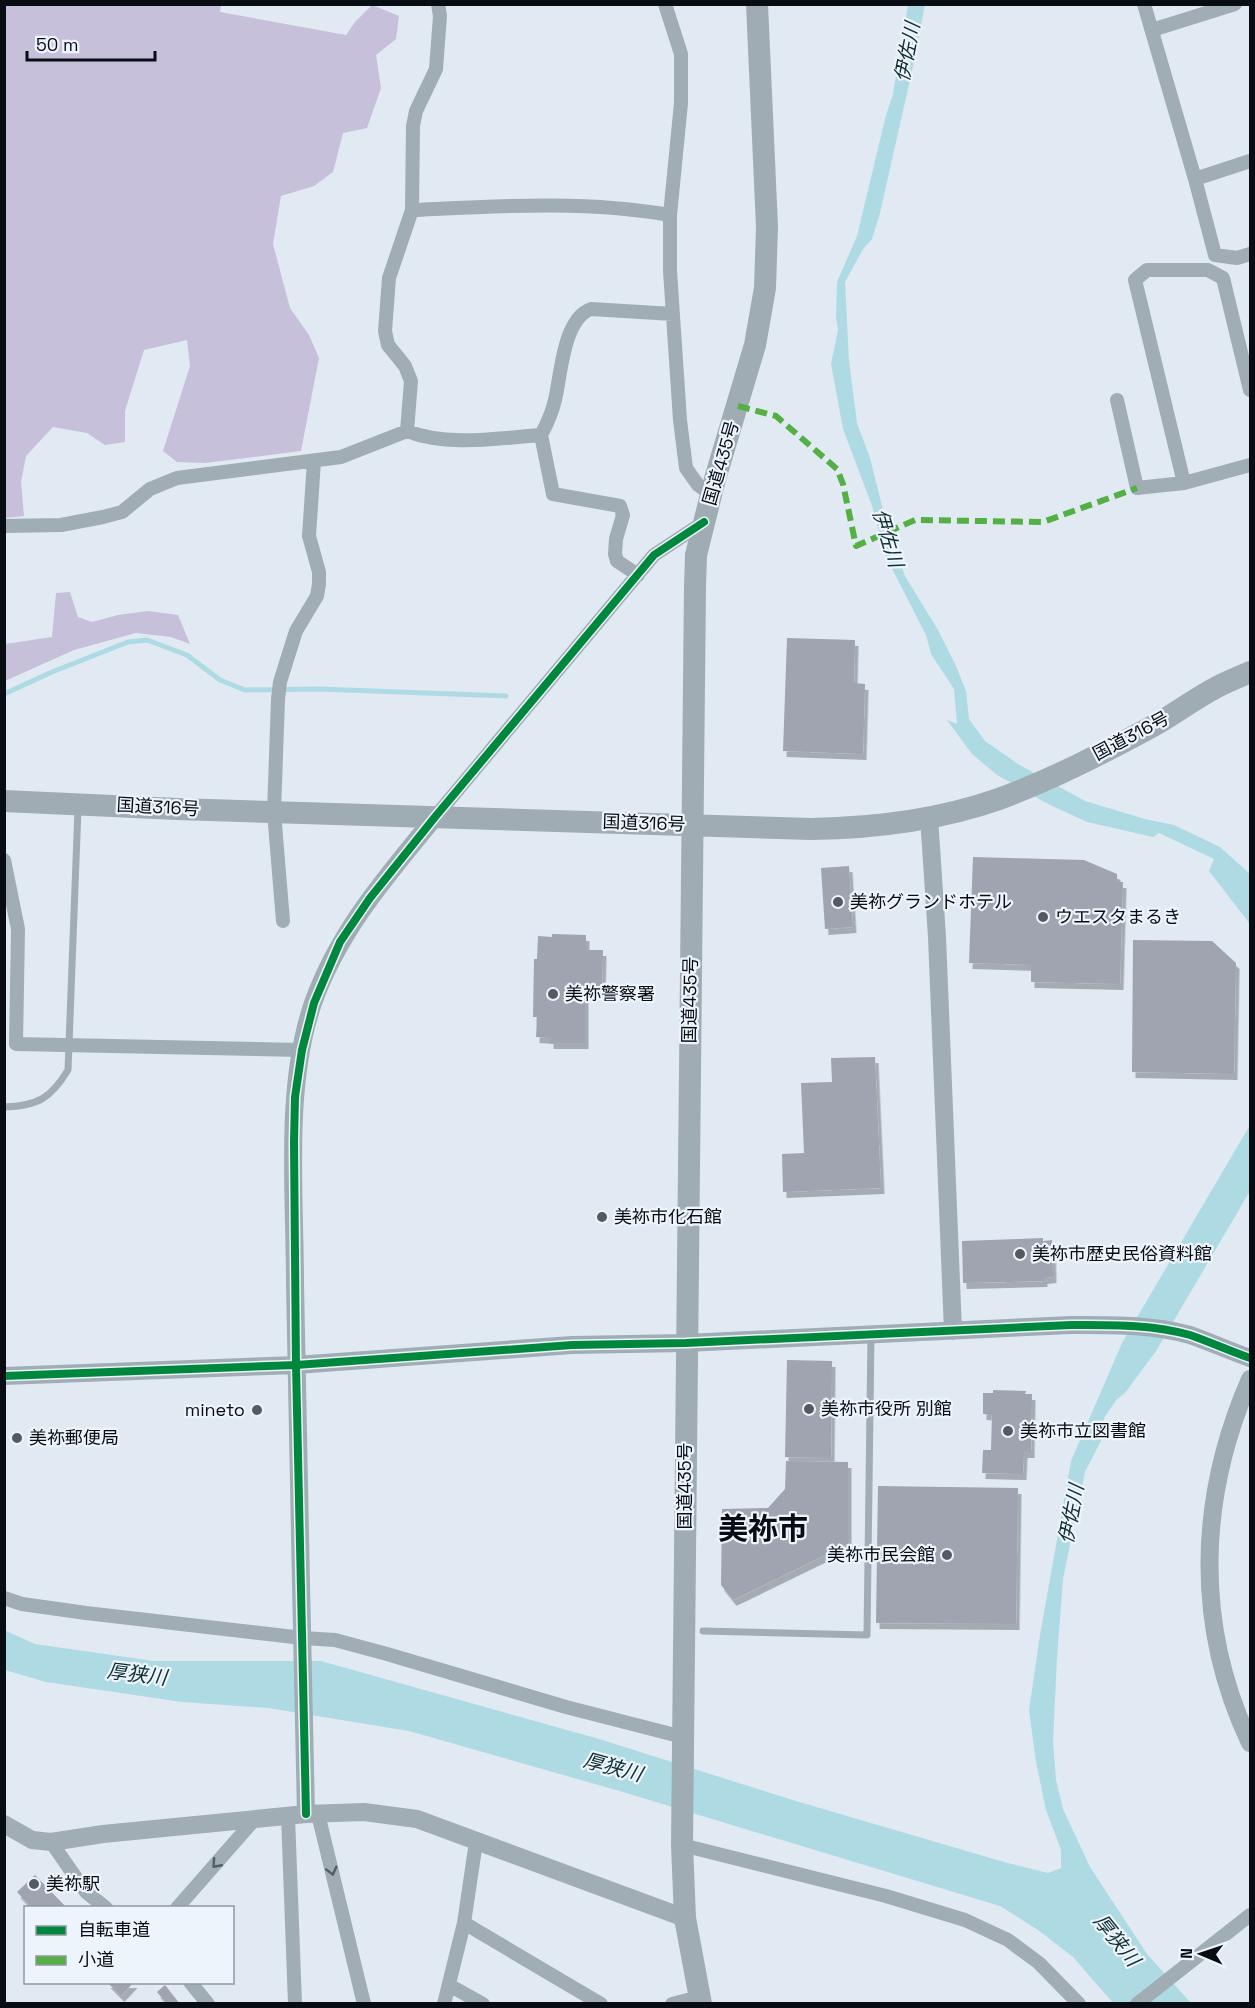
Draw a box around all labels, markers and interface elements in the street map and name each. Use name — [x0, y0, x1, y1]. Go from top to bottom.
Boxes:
water label: 伊佐川 — [889, 18, 926, 84]
scale bar — [27, 24, 154, 62]
text: 50 m — [36, 33, 78, 56]
street label: 国道435号 — [697, 418, 744, 508]
water label: 伊佐川 — [867, 506, 910, 572]
street label: 国道316号 — [1089, 706, 1173, 765]
street label: 国道316号 — [116, 793, 200, 820]
street label: 国道316号 — [602, 810, 686, 835]
place label: 美祢グランドホテル — [850, 890, 1012, 913]
marker: 美祢グランドホテル — [831, 895, 845, 909]
place label: ウエスタまるき — [1055, 905, 1181, 928]
marker: ウエスタまるき — [1036, 910, 1050, 924]
street label: 国道435号 — [677, 956, 702, 1044]
place label: 美祢警察署 — [565, 982, 655, 1005]
marker: 美祢警察署 — [546, 987, 560, 1001]
place label: 美袮市化石館 — [614, 1205, 722, 1228]
marker: 美袮市化石館 — [595, 1210, 609, 1224]
place label: 美袮市歴史民俗資料館 — [1032, 1242, 1212, 1265]
marker: 美袮市歴史民俗資料館 — [1013, 1247, 1027, 1261]
place label: 美祢市役所 別館 — [821, 1397, 952, 1420]
place label: mineto — [185, 1398, 245, 1421]
marker: 美祢市役所 別館 — [802, 1402, 816, 1416]
marker: mineto — [250, 1403, 264, 1417]
place label: 美祢市立図書館 — [1020, 1419, 1146, 1442]
marker: 美祢市立図書館 — [1001, 1424, 1015, 1438]
place label: 美祢郵便局 — [29, 1426, 119, 1449]
marker: 美祢郵便局 — [10, 1431, 24, 1445]
street label: 国道435号 — [673, 1443, 696, 1529]
water label: 伊佐川 — [1053, 1480, 1090, 1546]
district label: 美祢市 — [718, 1509, 808, 1548]
place label: 美祢市民会館 — [827, 1543, 935, 1566]
marker: 美祢市民会館 — [940, 1548, 954, 1562]
water label: 厚狭川 — [106, 1657, 170, 1691]
water label: 厚狭川 — [581, 1747, 647, 1788]
one-way arrow — [212, 1857, 223, 1868]
one-way arrow — [324, 1866, 337, 1876]
place label: 美祢駅 — [46, 1872, 100, 1895]
marker: 美祢駅 — [27, 1877, 41, 1891]
legend — [24, 1906, 234, 1984]
water label: 厚狭川 — [1088, 1909, 1147, 1973]
text: 自転車道 — [78, 1918, 150, 1941]
north arrow — [1171, 1924, 1231, 1984]
text: 小道 — [78, 1948, 114, 1971]
text: N — [1176, 1948, 1197, 1959]

